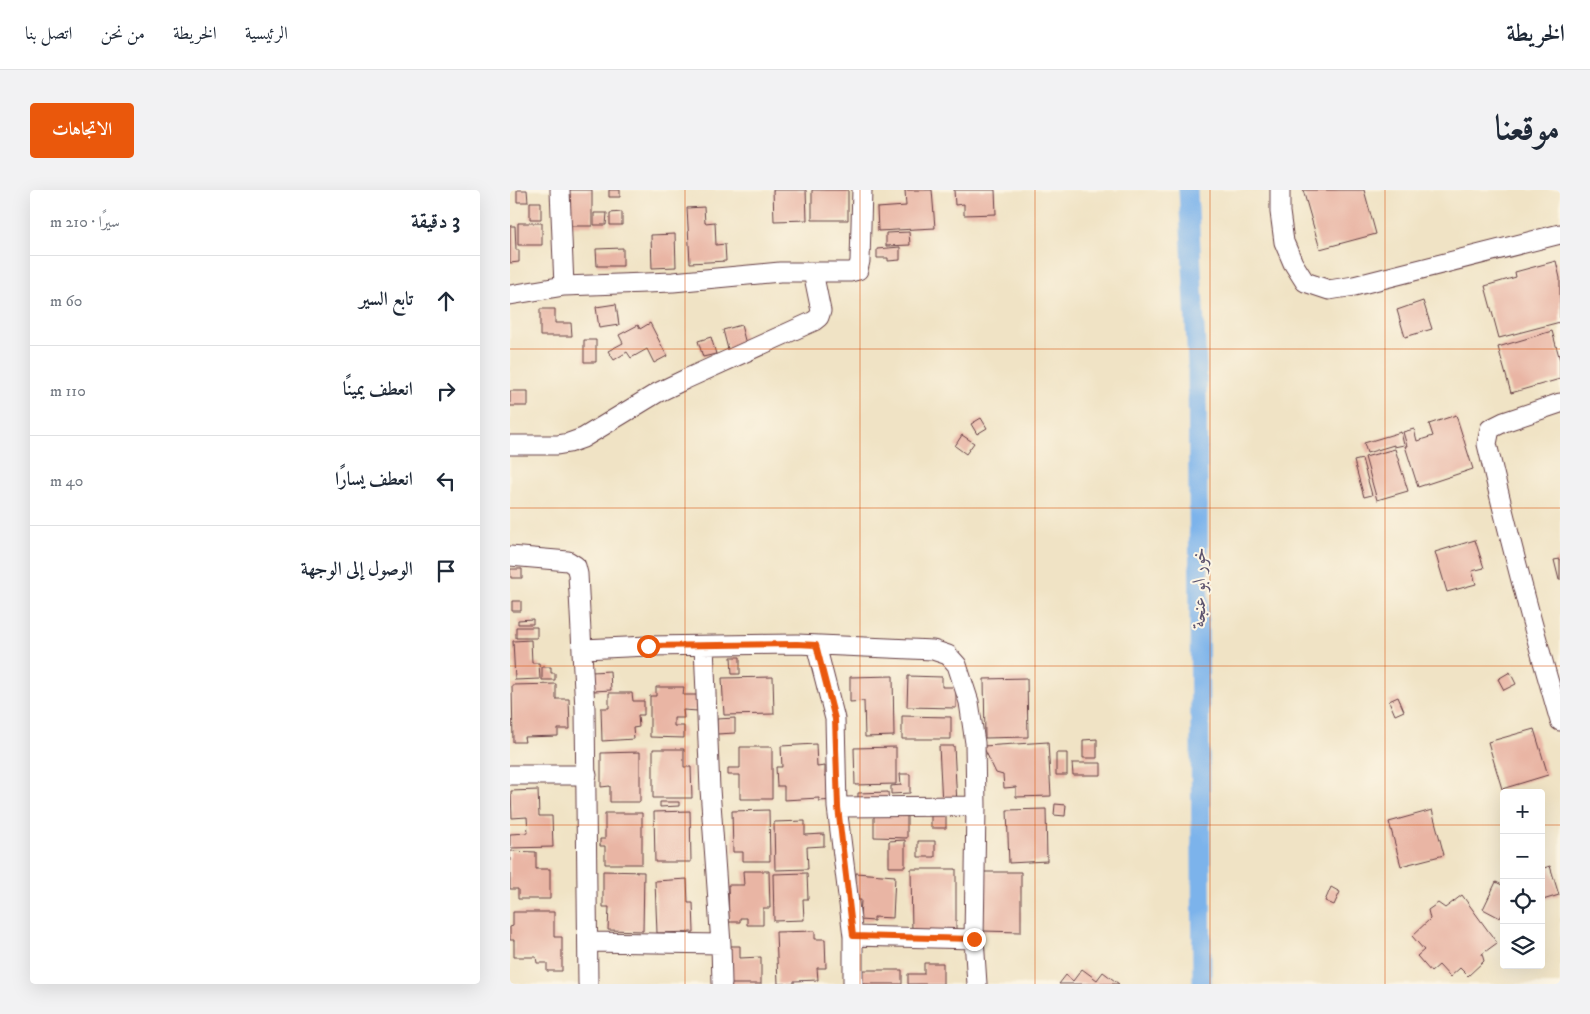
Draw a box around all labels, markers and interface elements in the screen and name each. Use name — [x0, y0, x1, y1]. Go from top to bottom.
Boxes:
text: الخريطة — [1507, 19, 1565, 49]
text: اتصل بنا — [25, 23, 72, 45]
text: من نحن — [100, 23, 145, 45]
text: الخريطة — [173, 23, 217, 45]
text: الرئيسية — [245, 23, 288, 45]
button: الاتجاهات — [30, 103, 134, 158]
text: موقعنا — [1495, 107, 1560, 151]
text: 3 دقيقة — [411, 209, 460, 235]
text: سيرًا · 210 m — [50, 212, 120, 232]
icon: ahead — [432, 287, 460, 315]
text: تابع السير — [359, 288, 413, 311]
text: 60 m — [50, 291, 82, 311]
icon: right — [432, 377, 460, 405]
text: انعطف يمينًا — [343, 378, 413, 401]
text: 110 m — [50, 381, 86, 401]
icon: left — [432, 467, 460, 495]
text: انعطف يسارًا — [335, 468, 413, 491]
text: 40 m — [50, 471, 83, 491]
water label: خور ابو عنجة — [1188, 547, 1211, 629]
icon: arrive — [432, 557, 460, 585]
text: الوصول إلى الوجهة — [301, 558, 413, 581]
route start — [637, 635, 660, 658]
map controls — [1500, 789, 1545, 969]
button: + — [1500, 789, 1545, 834]
button: − — [1500, 834, 1545, 879]
button: locate — [1500, 879, 1545, 924]
button: layers — [1500, 924, 1545, 969]
route end — [963, 928, 986, 951]

